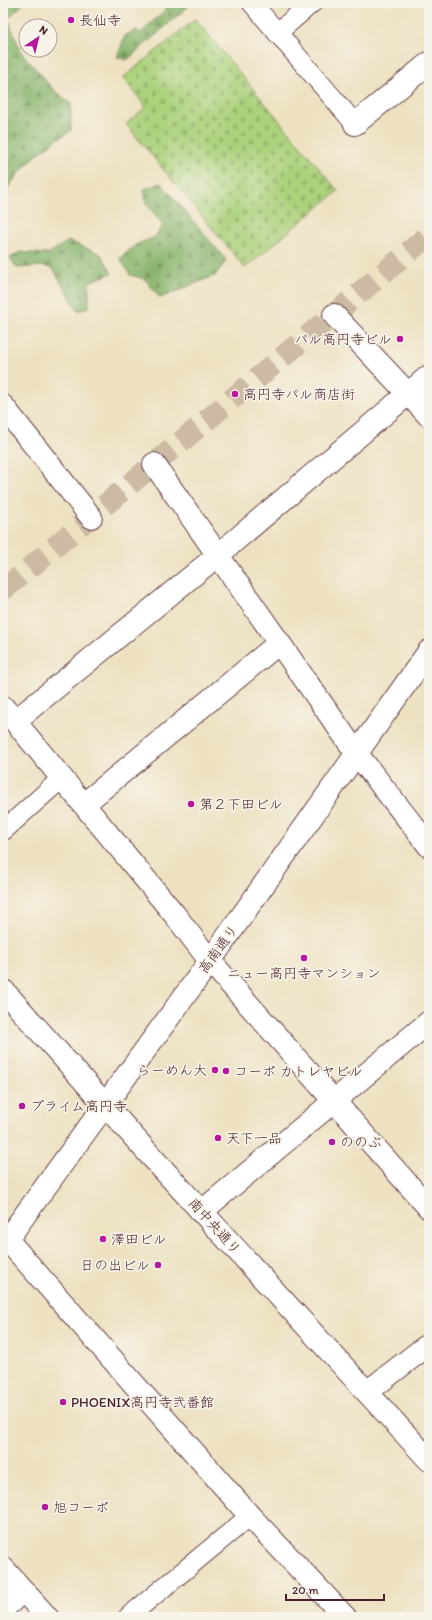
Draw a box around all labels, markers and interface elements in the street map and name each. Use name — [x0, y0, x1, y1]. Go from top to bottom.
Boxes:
place label: 長仙寺 — [79, 12, 121, 29]
marker: 長仙寺 — [66, 15, 76, 25]
north arrow — [18, 18, 58, 58]
text: N — [37, 23, 50, 38]
place label: パル高円寺ビル — [294, 331, 392, 348]
marker: パル高円寺ビル — [395, 334, 405, 344]
place label: 高円寺パル商店街 — [243, 386, 355, 403]
marker: 高円寺パル商店街 — [230, 389, 240, 399]
place label: 第２下田ビル — [199, 796, 283, 813]
marker: 第２下田ビル — [186, 799, 196, 809]
street label: 高南通り — [195, 922, 242, 977]
marker: ニュー高円寺マンション — [299, 953, 309, 963]
place label: ニュー高円寺マンション — [227, 965, 381, 982]
place label: らーめん大 — [137, 1062, 207, 1079]
place label: コーポ カトレヤビル — [234, 1063, 363, 1080]
marker: らーめん大 — [210, 1065, 220, 1075]
marker: コーポ カトレヤビル — [221, 1066, 231, 1076]
place label: プライム高円寺 — [30, 1098, 127, 1115]
marker: プライム高円寺 — [17, 1101, 27, 1111]
place label: 天下一品 — [226, 1130, 282, 1147]
marker: 天下一品 — [213, 1133, 223, 1143]
place label: ののぶ — [340, 1134, 382, 1151]
marker: ののぶ — [327, 1137, 337, 1147]
street label: 南中央通り — [185, 1195, 244, 1258]
place label: 澤田ビル — [111, 1231, 167, 1248]
marker: 澤田ビル — [98, 1234, 108, 1244]
place label: 日の出ビル — [80, 1257, 150, 1274]
marker: 日の出ビル — [153, 1260, 163, 1270]
place label: PHOENIX高円寺弐番館 — [71, 1394, 214, 1411]
marker: PHOENIX高円寺弐番館 — [58, 1397, 68, 1407]
place label: 旭コーポ — [53, 1499, 109, 1516]
marker: 旭コーポ — [40, 1502, 50, 1512]
scale bar — [286, 1576, 384, 1602]
text: 20 m — [292, 1583, 319, 1597]

